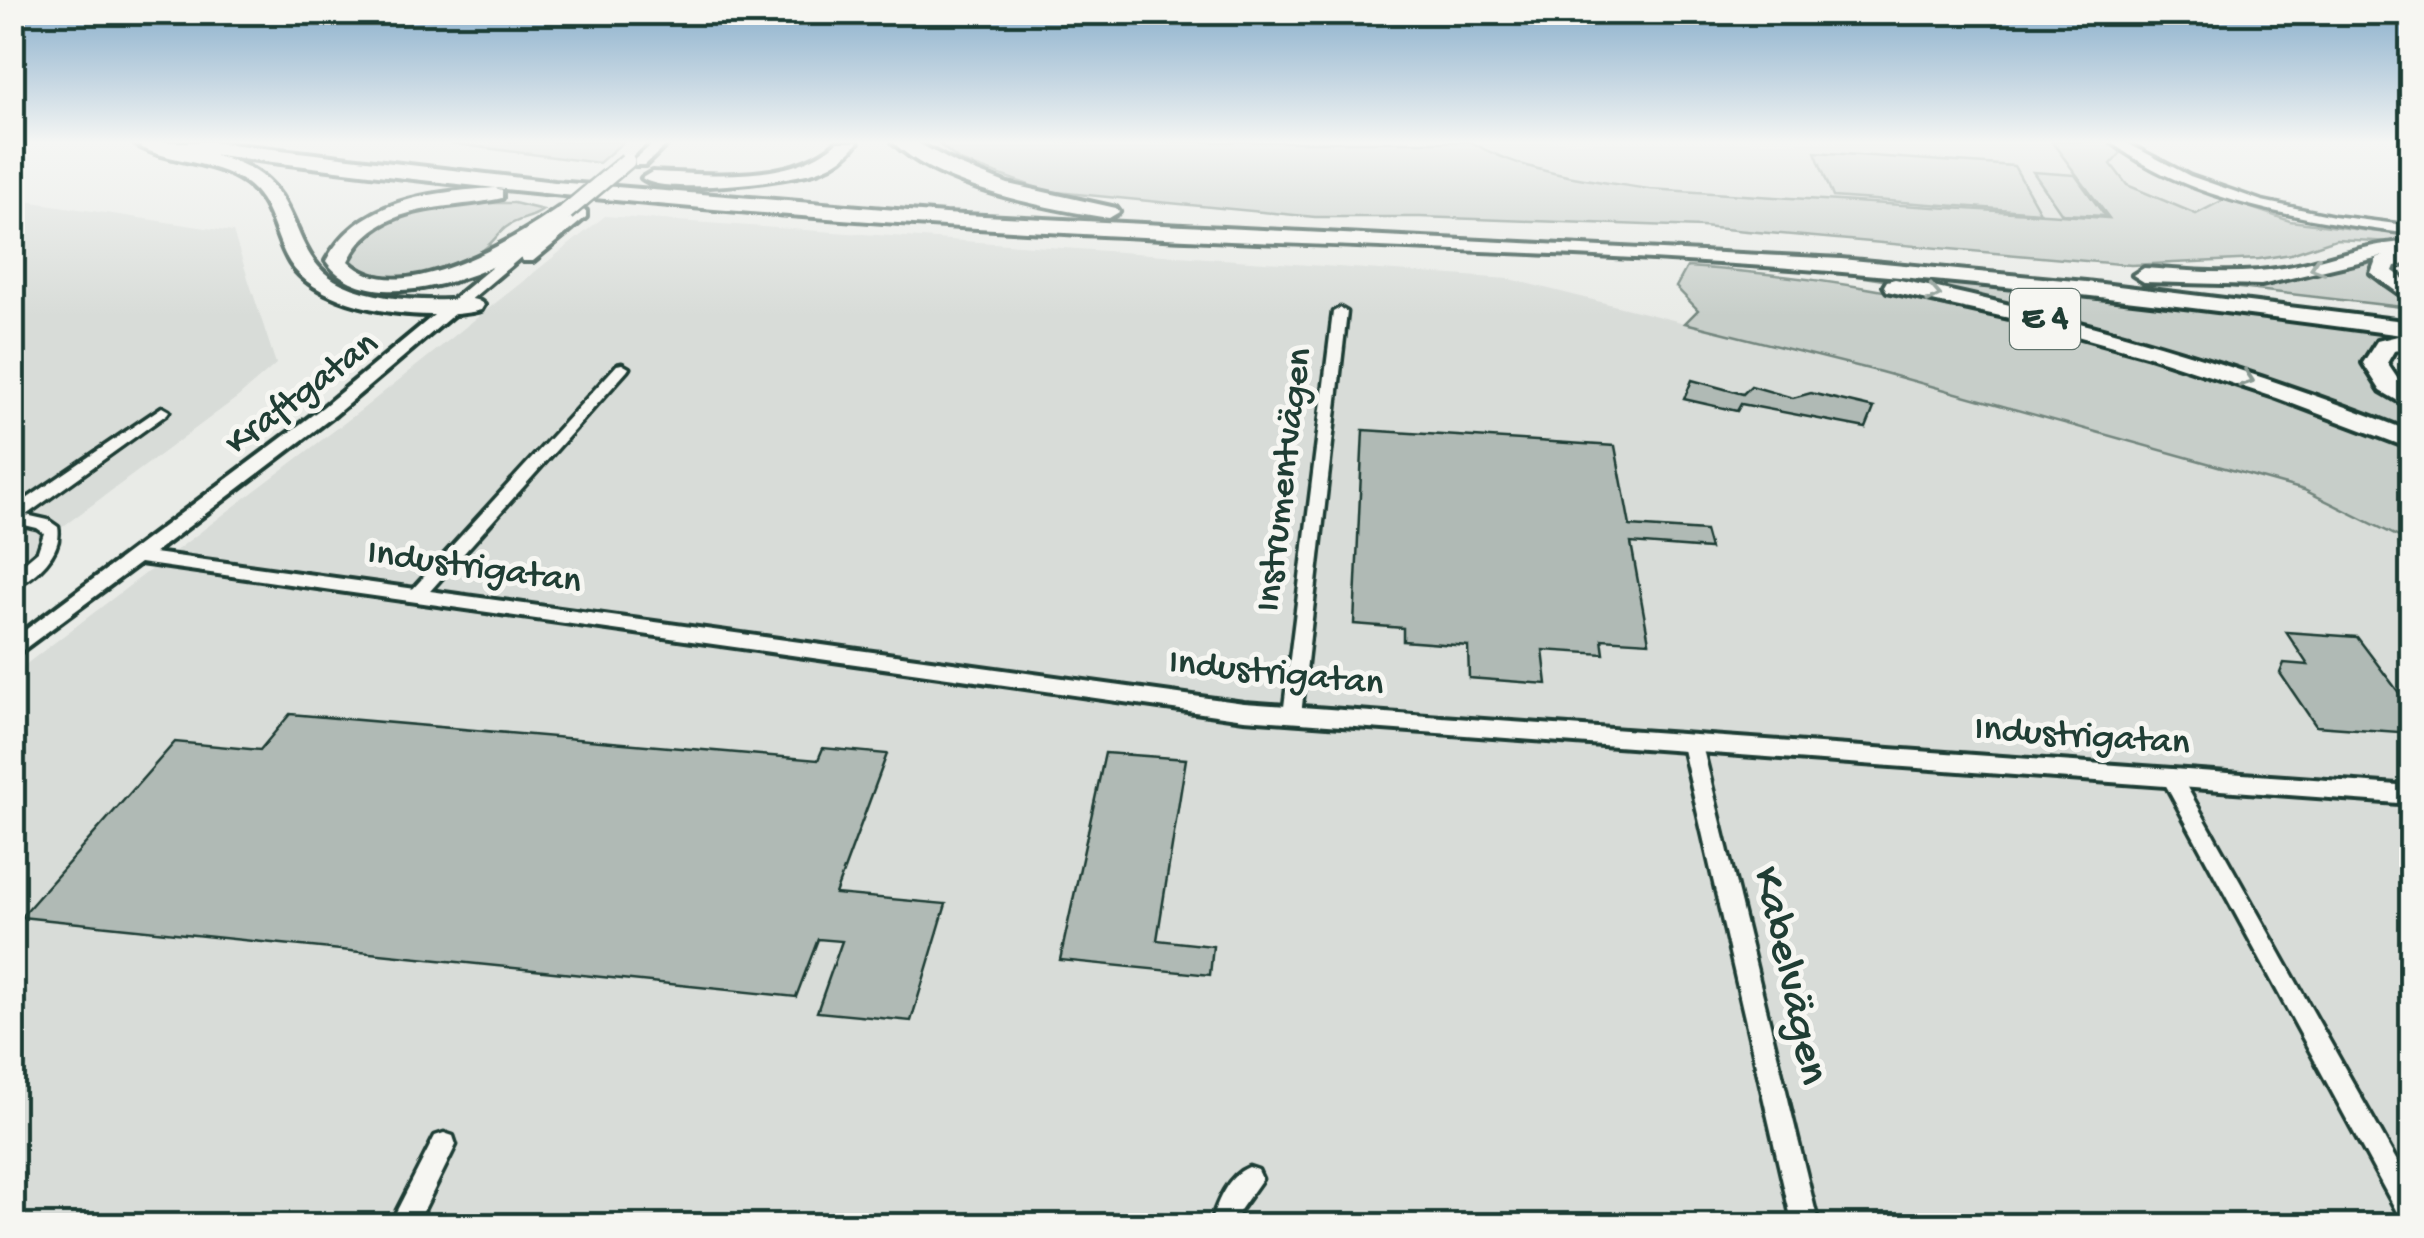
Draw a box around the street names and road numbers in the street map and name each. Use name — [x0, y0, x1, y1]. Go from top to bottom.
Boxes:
road number: E 4 — [2010, 289, 2080, 349]
street label: Kraftgatan — [218, 323, 388, 467]
street label: Instrumentvägen — [1248, 346, 1324, 614]
street label: Industrigatan — [364, 532, 584, 606]
street label: Industrigatan — [1166, 642, 1386, 708]
street label: Industrigatan — [1973, 709, 2191, 767]
street label: Kabelvägen — [1737, 862, 1839, 1090]

